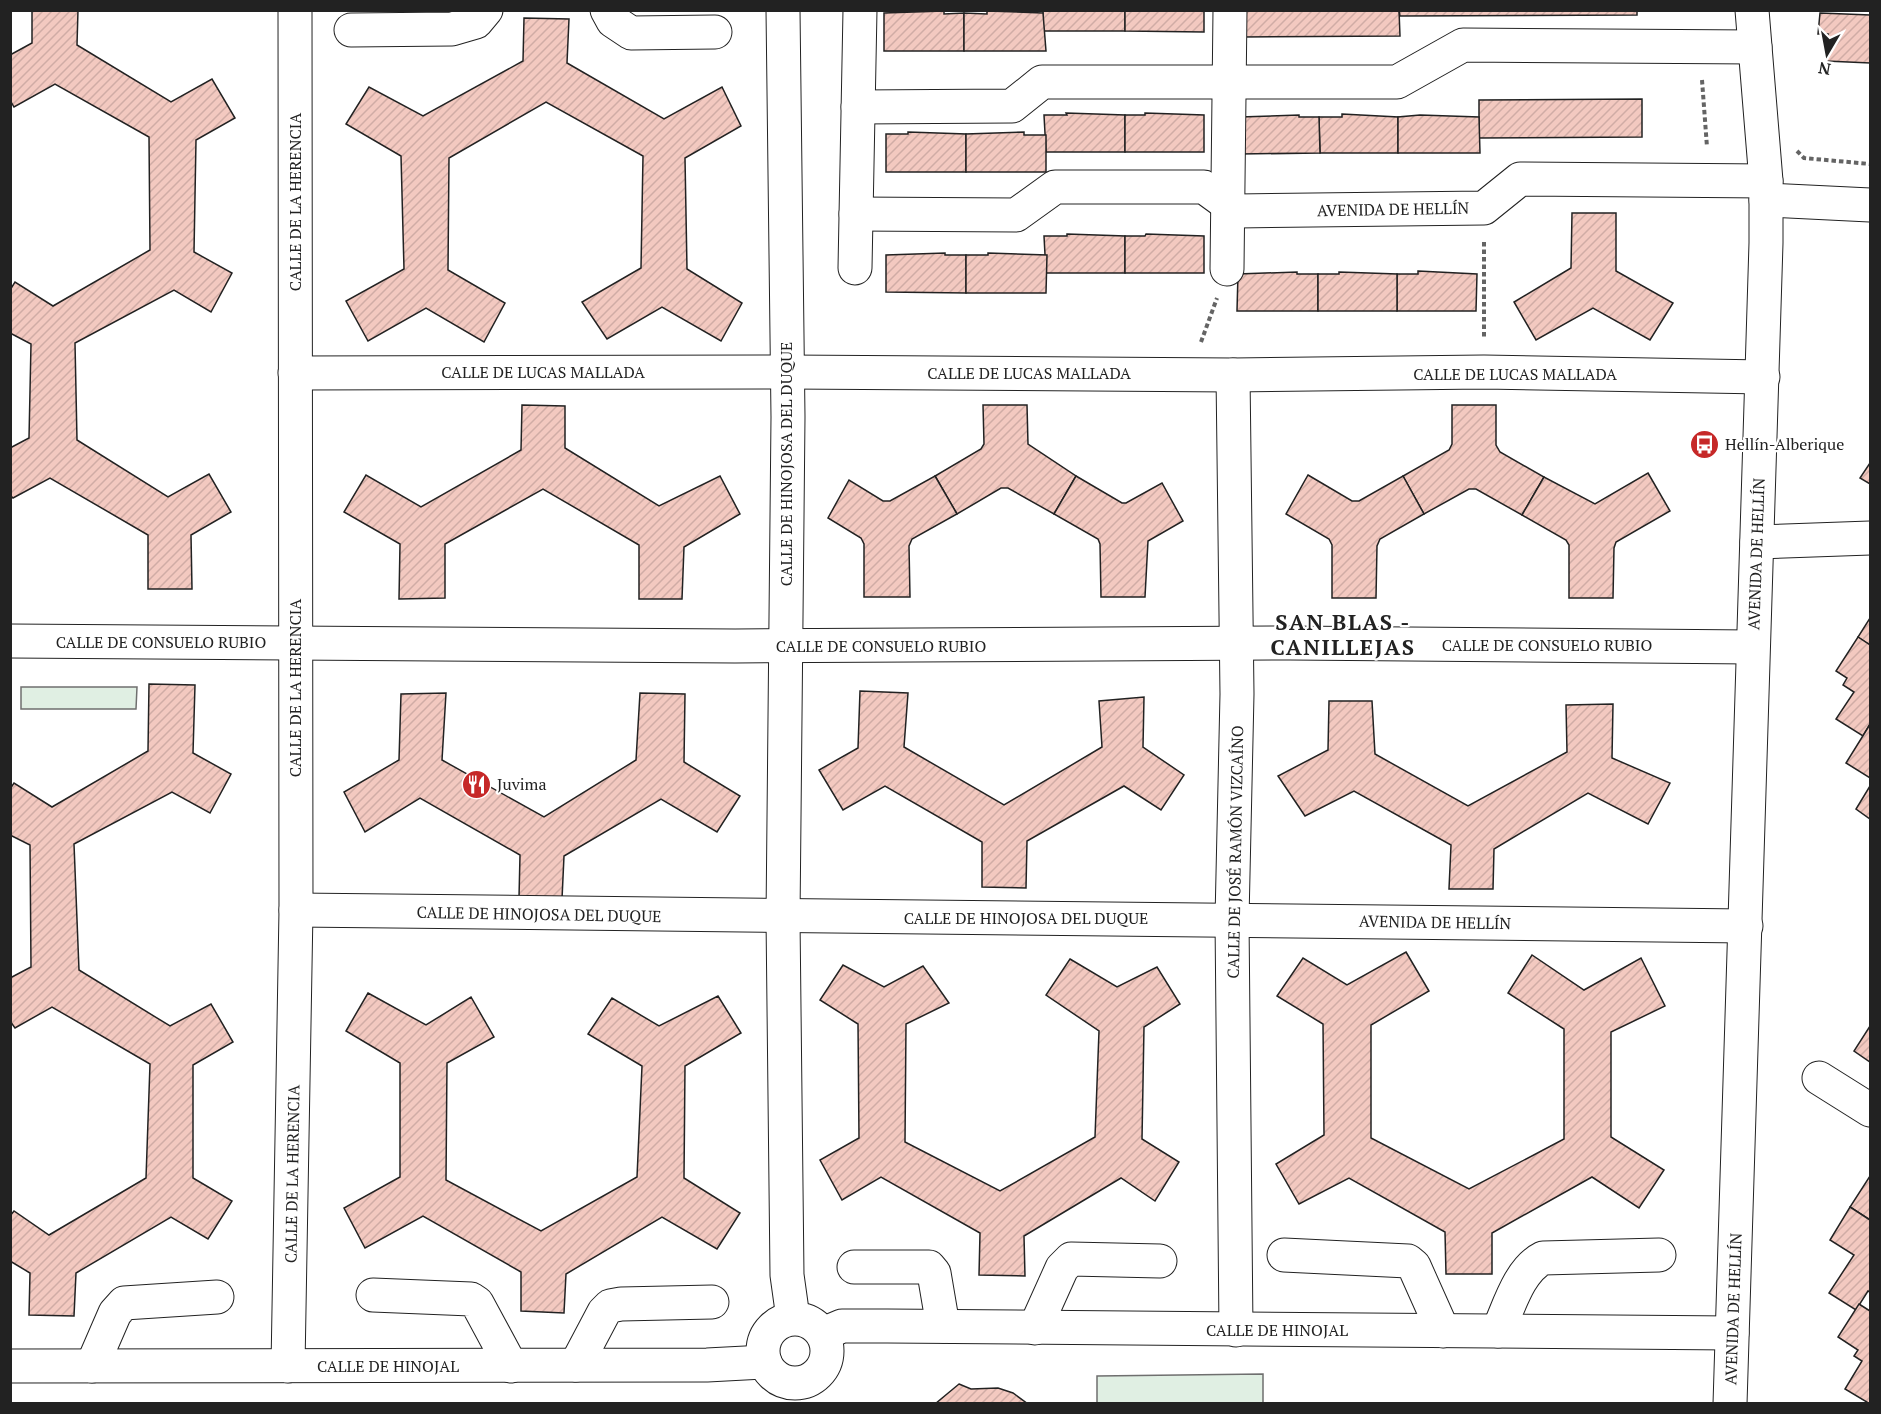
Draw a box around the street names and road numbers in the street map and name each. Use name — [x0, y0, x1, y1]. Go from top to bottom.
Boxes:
street label: CALLE DE LA HERENCIA — [284, 113, 306, 291]
street label: AVENIDA DE HELLÍN — [1317, 197, 1470, 221]
street label: CALLE DE HINOJOSA DEL DUQUE — [775, 342, 797, 586]
street label: CALLE DE LUCAS MALLADA — [441, 361, 645, 383]
street label: CALLE DE LUCAS MALLADA — [927, 362, 1131, 384]
street label: CALLE DE LUCAS MALLADA — [1413, 363, 1617, 385]
street label: AVENIDA DE HELLÍN — [1742, 477, 1770, 630]
street label: CALLE DE LA HERENCIA — [284, 599, 306, 777]
street label: CALLE DE CONSUELO RUBIO — [56, 631, 266, 653]
street label: CALLE DE CONSUELO RUBIO — [1442, 634, 1652, 656]
street label: CALLE DE CONSUELO RUBIO — [776, 635, 986, 657]
street label: CALLE DE JOSÉ RAMÓN VIZCAÍNO — [1222, 725, 1248, 979]
street label: CALLE DE HINOJOSA DEL DUQUE — [416, 901, 662, 927]
street label: CALLE DE HINOJOSA DEL DUQUE — [904, 907, 1148, 929]
street label: AVENIDA DE HELLÍN — [1359, 910, 1512, 934]
street label: CALLE DE LA HERENCIA — [279, 1085, 305, 1263]
street label: AVENIDA DE HELLÍN — [1719, 1232, 1747, 1385]
street label: CALLE DE HINOJAL — [1206, 1319, 1348, 1341]
street label: CALLE DE HINOJAL — [317, 1355, 459, 1377]

